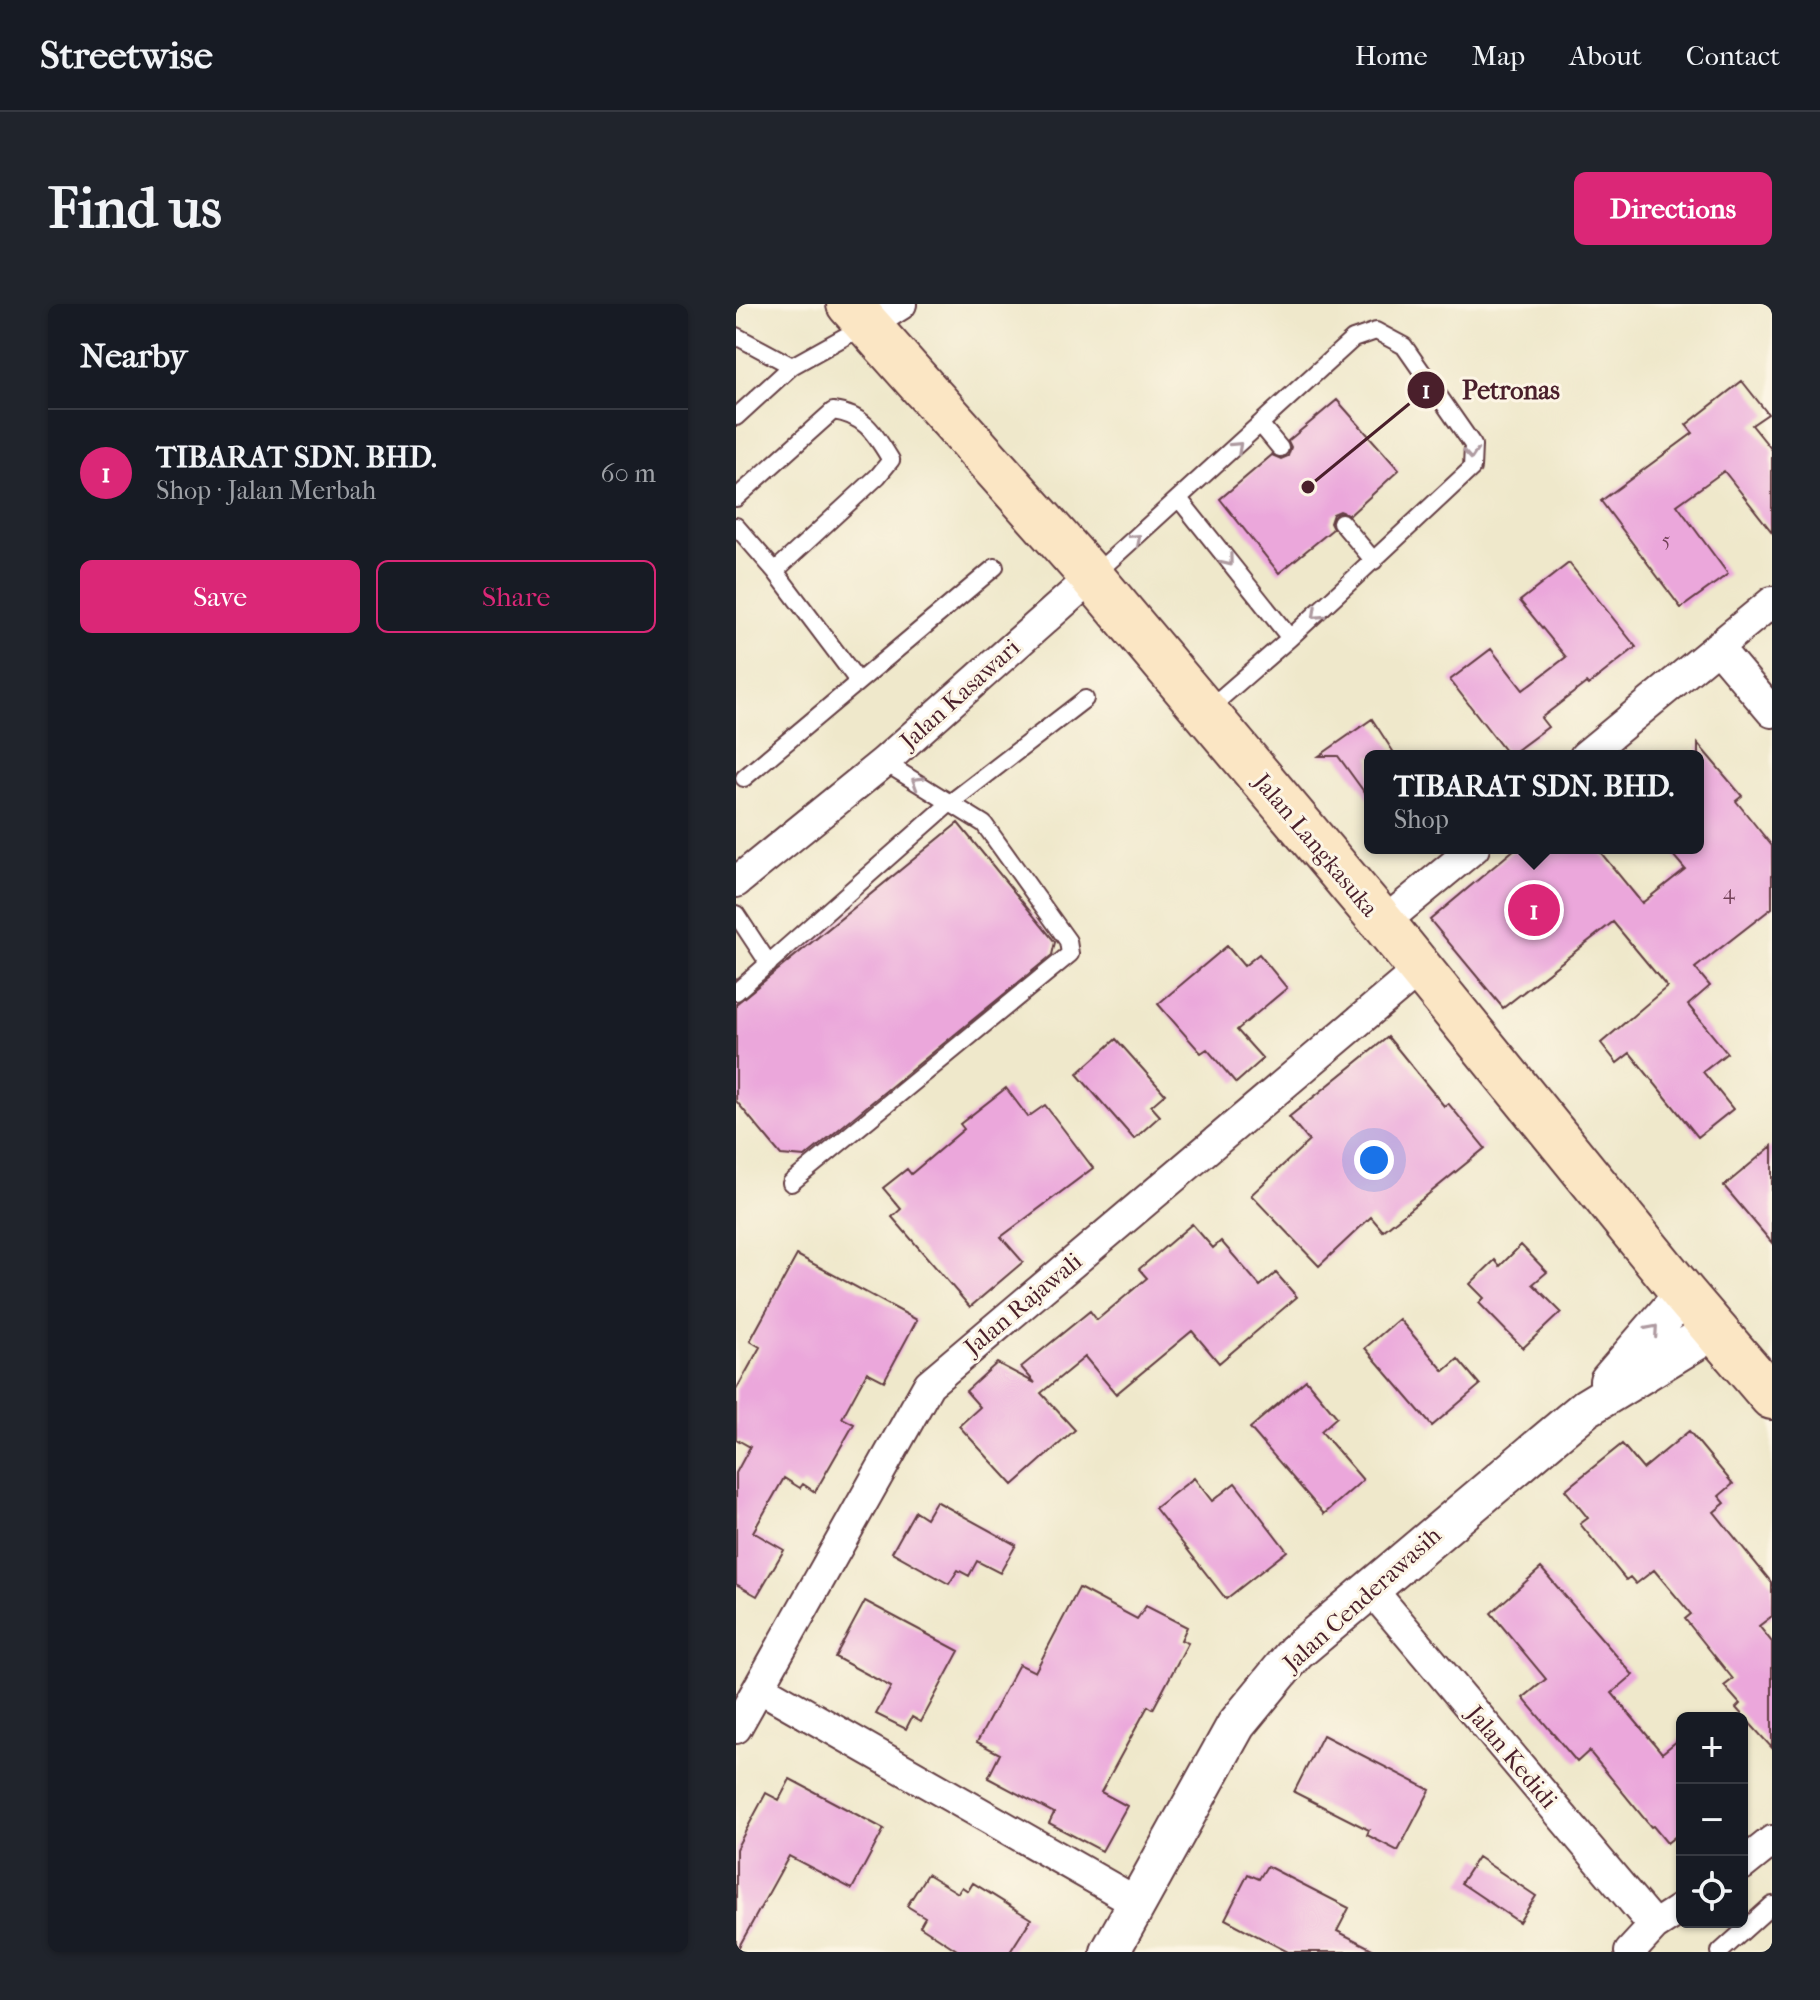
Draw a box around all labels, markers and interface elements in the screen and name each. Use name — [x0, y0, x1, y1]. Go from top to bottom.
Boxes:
text: Streetwise — [40, 33, 213, 78]
text: Home — [1355, 39, 1428, 72]
text: Map — [1472, 39, 1525, 72]
text: About — [1569, 39, 1642, 72]
text: Contact — [1686, 39, 1780, 72]
button: Directions — [1574, 172, 1772, 245]
text: Find us — [48, 176, 222, 241]
text: Nearby — [80, 336, 187, 376]
callout: Petronas — [1406, 365, 1576, 415]
text: Petronas — [1462, 375, 1560, 406]
text: 1 — [1422, 376, 1430, 404]
text: TIBARAT SDN. BHD. — [156, 440, 437, 475]
one-way arrow — [1228, 441, 1242, 456]
one-way arrow — [1462, 448, 1479, 461]
text: 1 — [101, 458, 111, 489]
text: 60 m — [600, 458, 656, 489]
text: Shop · Jalan Merbah — [156, 475, 376, 506]
house number: 5 — [1662, 529, 1670, 552]
one-way arrow — [1126, 534, 1141, 548]
one-way arrow — [1219, 552, 1233, 567]
button: Save — [80, 560, 360, 633]
button: Share — [376, 560, 656, 633]
one-way arrow — [1312, 604, 1326, 619]
street label: Jalan Kasawari — [893, 633, 1025, 756]
popup — [1364, 750, 1704, 854]
street label: Jalan Langkasuka — [1247, 766, 1385, 923]
text: TIBARAT SDN. BHD. — [1394, 769, 1674, 804]
one-way arrow — [911, 777, 926, 792]
text: Shop — [1394, 804, 1449, 835]
pin: 1 — [1508, 880, 1560, 940]
house number: 4 — [1723, 881, 1736, 904]
your location — [1354, 1140, 1394, 1180]
street label: Jalan Rajawali — [957, 1247, 1087, 1362]
one-way arrow — [1644, 1324, 1658, 1339]
street label: Jalan Cenderawasih — [1276, 1521, 1447, 1678]
street label: Jalan Kedidi — [1460, 1698, 1563, 1814]
map controls — [1676, 1712, 1748, 1928]
button: + — [1676, 1712, 1748, 1784]
button: − — [1676, 1784, 1748, 1856]
button: locate — [1676, 1856, 1748, 1928]

